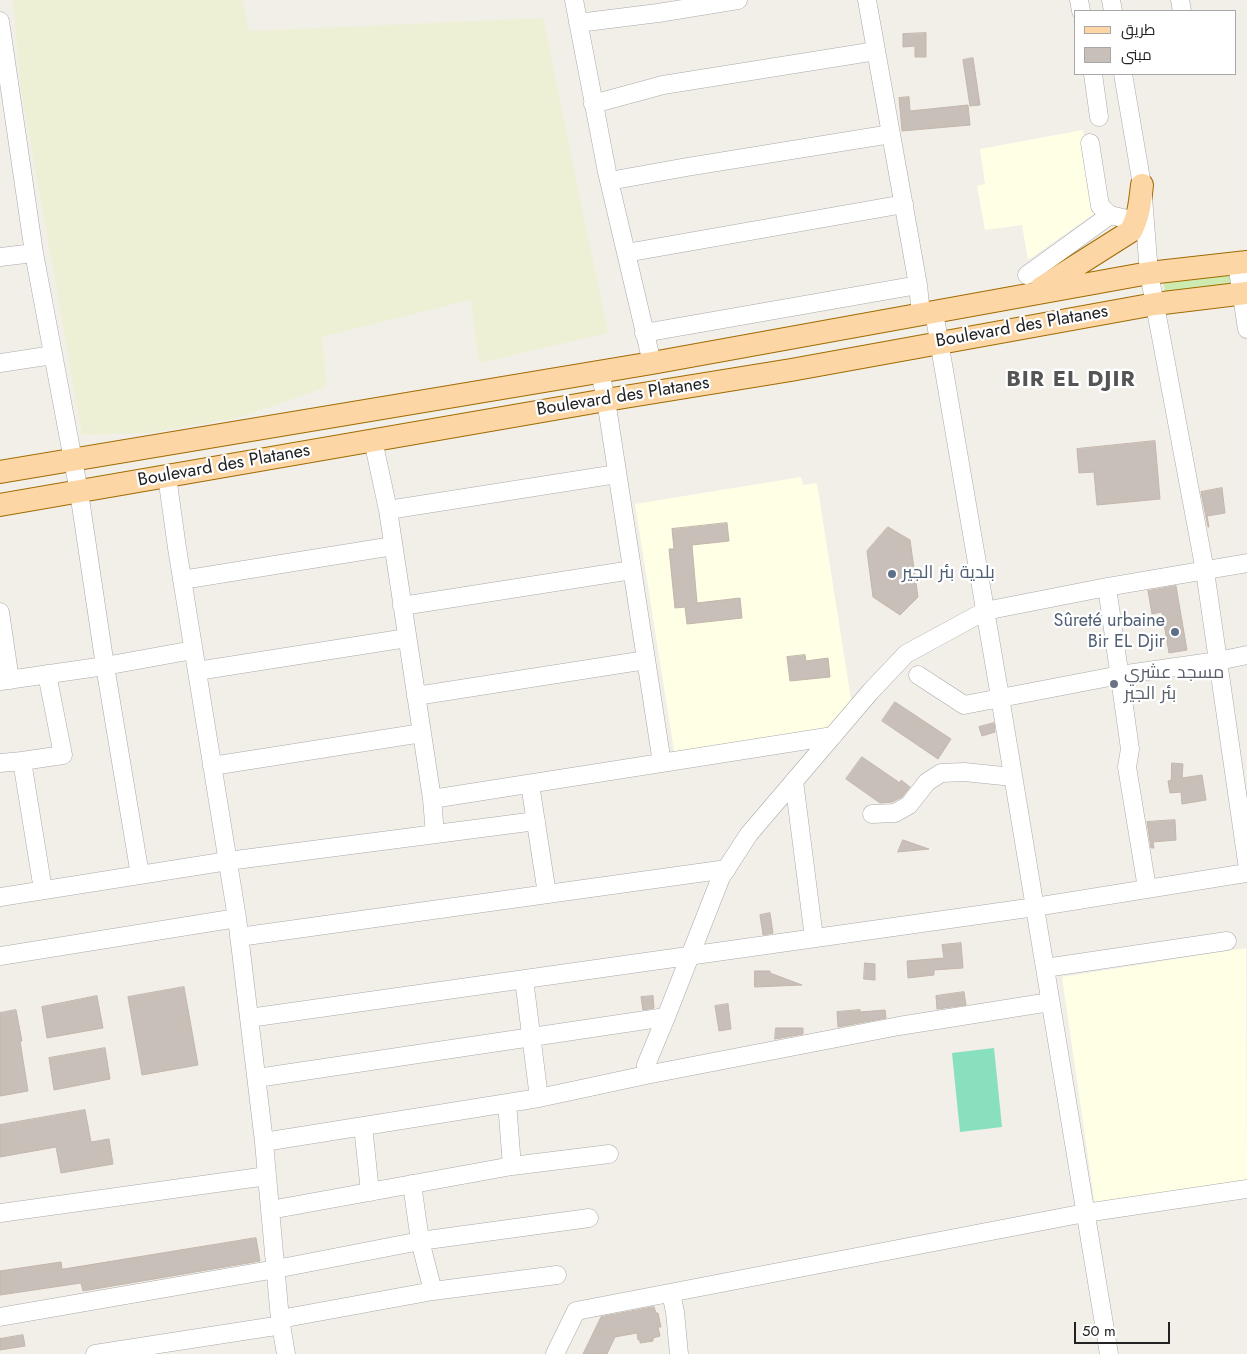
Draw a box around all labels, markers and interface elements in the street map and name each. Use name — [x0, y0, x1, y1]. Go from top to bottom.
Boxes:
legend — [1074, 10, 1237, 75]
text: طريق — [1121, 19, 1155, 41]
text: مبنى — [1121, 44, 1152, 66]
street label: Boulevard des Platanes — [934, 301, 1110, 353]
district label: BIR EL DJIR — [1005, 368, 1137, 394]
street label: Boulevard des Platanes — [535, 373, 711, 421]
street label: Boulevard des Platanes — [136, 440, 312, 492]
place label: بلدية بئر الجير — [902, 563, 995, 585]
marker: بلدية بئر الجير — [886, 568, 898, 580]
place label: Sûreté urbaine Bir EL Djir — [1054, 611, 1165, 654]
marker: Sûreté urbaine Bir EL Djir — [1169, 626, 1181, 638]
place label: مسجد عشري بئر الجير — [1124, 663, 1224, 706]
marker: مسجد عشري بئر الجير — [1108, 678, 1120, 690]
scale bar — [1077, 1312, 1173, 1344]
text: 50 m — [1082, 1320, 1116, 1342]

